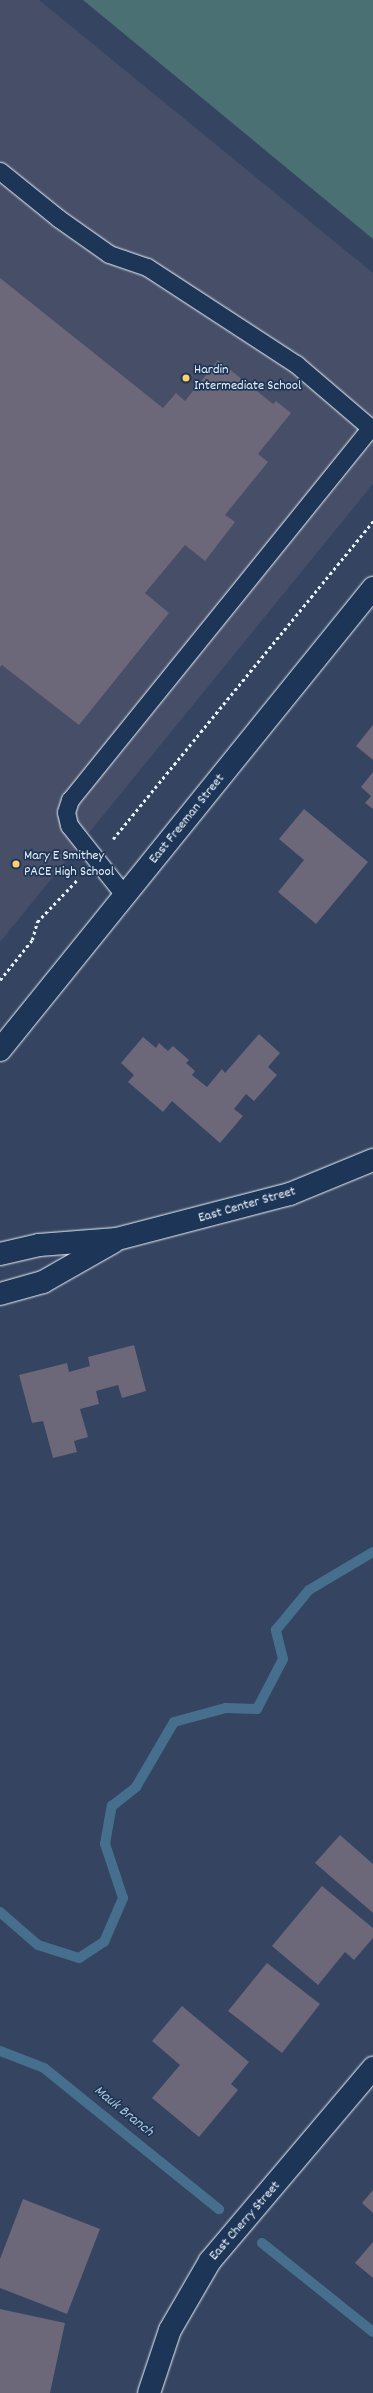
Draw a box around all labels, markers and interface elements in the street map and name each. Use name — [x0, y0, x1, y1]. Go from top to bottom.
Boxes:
place label: Hardin Intermediate School — [194, 362, 301, 394]
marker: Hardin Intermediate School — [181, 373, 191, 383]
street label: East Freeman Street — [146, 771, 228, 867]
place label: Mary E Smithey PACE High School — [24, 848, 114, 880]
marker: Mary E Smithey PACE High School — [11, 859, 21, 869]
street label: East Center Street — [196, 1183, 298, 1227]
water label: Mauk Branch — [90, 2083, 156, 2141]
street label: East Cherry Street — [206, 2178, 284, 2264]

